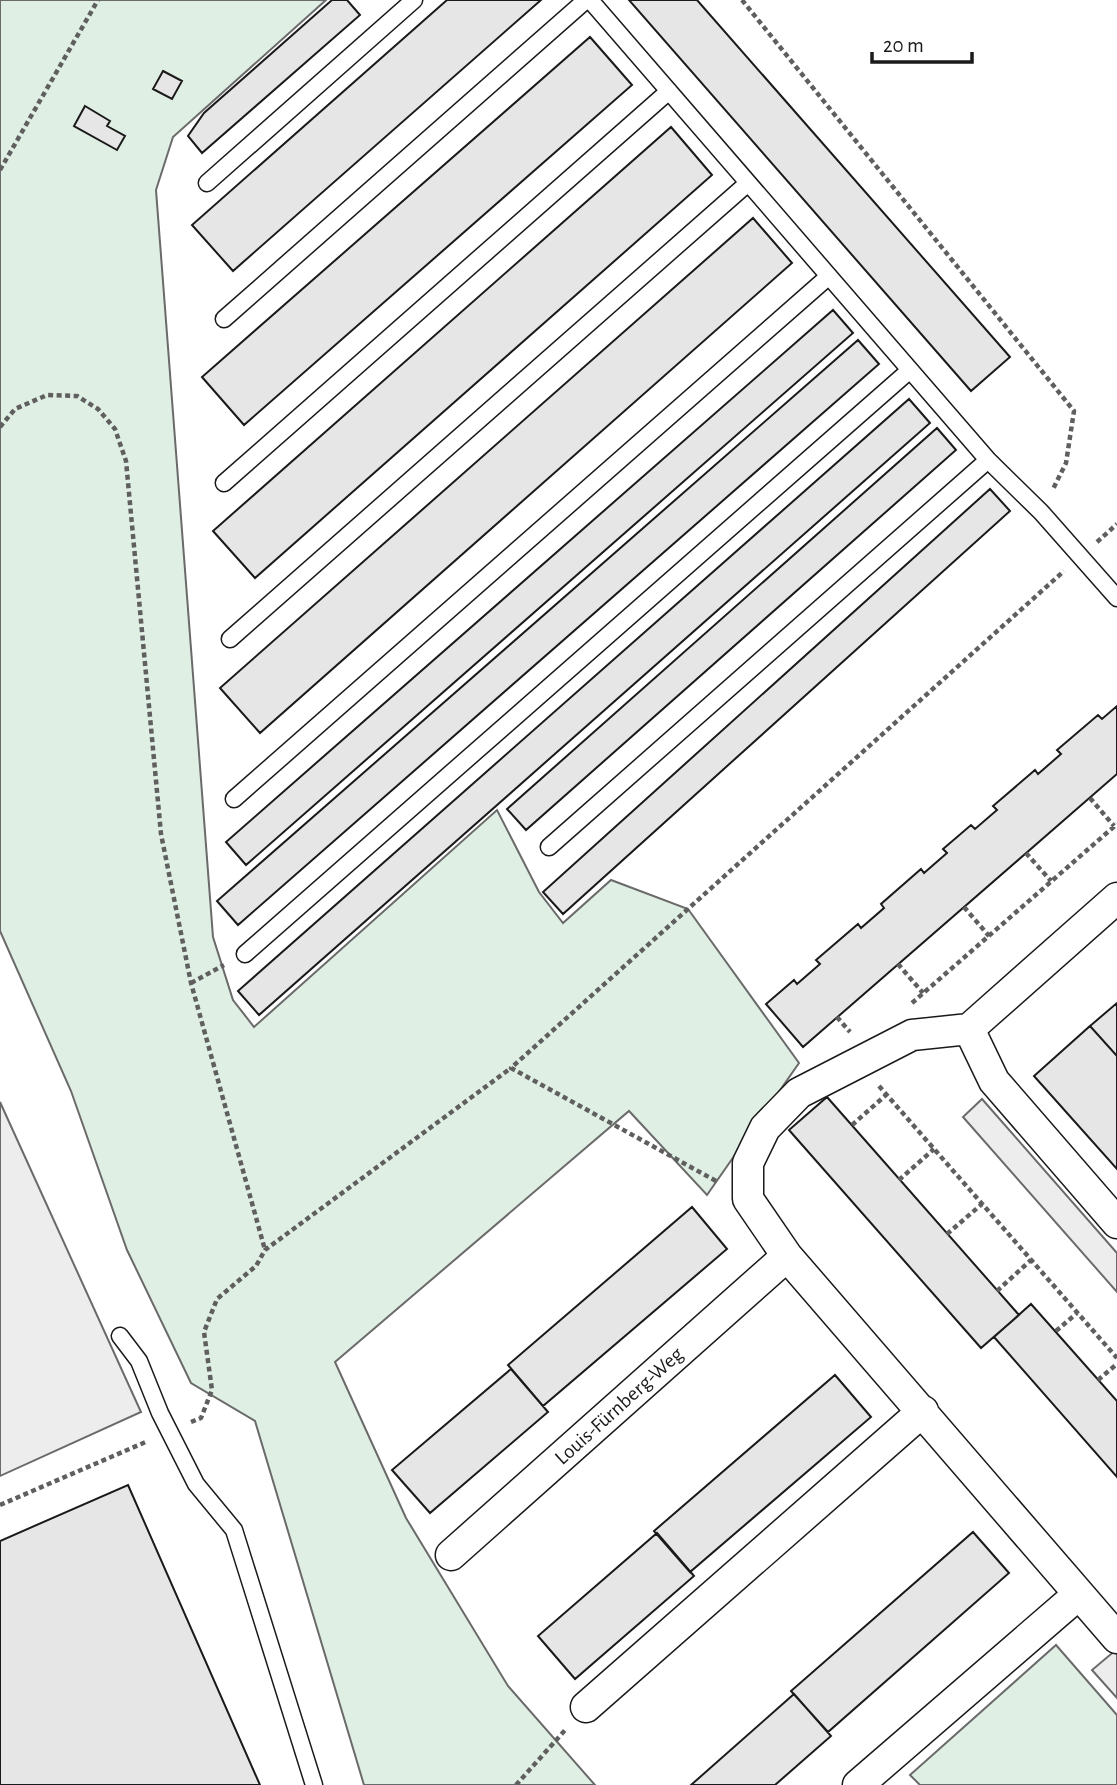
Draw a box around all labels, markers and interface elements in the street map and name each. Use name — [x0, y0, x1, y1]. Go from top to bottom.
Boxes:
scale bar — [872, 21, 972, 65]
text: 20 m — [883, 35, 924, 56]
street label: Louis-Fürnberg-Weg — [551, 1343, 688, 1469]

